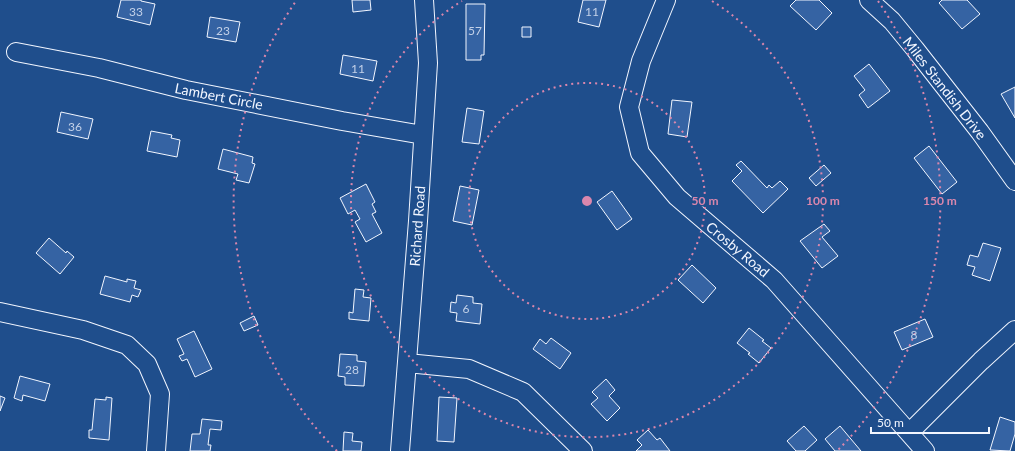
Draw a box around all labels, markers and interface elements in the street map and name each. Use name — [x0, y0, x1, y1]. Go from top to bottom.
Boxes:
house number: 33 — [129, 4, 143, 19]
house number: 11 — [585, 4, 599, 19]
house number: 23 — [216, 23, 230, 38]
house number: 57 — [468, 23, 482, 38]
street label: Miles Standish Drive — [900, 33, 990, 143]
house number: 11 — [351, 61, 365, 76]
street label: Lambert Circle — [173, 79, 265, 113]
house number: 36 — [68, 119, 82, 134]
street label: Richard Road — [406, 185, 428, 267]
text: 50 m — [692, 193, 718, 208]
text: 100 m — [806, 193, 840, 208]
text: 150 m — [923, 193, 957, 208]
centre of rings — [580, 194, 594, 208]
street label: Crosby Road — [703, 218, 773, 280]
house number: 6 — [463, 301, 470, 316]
house number: 8 — [911, 327, 918, 342]
house number: 28 — [345, 362, 359, 377]
scale bar — [871, 409, 989, 435]
text: 50 m — [877, 415, 904, 430]

